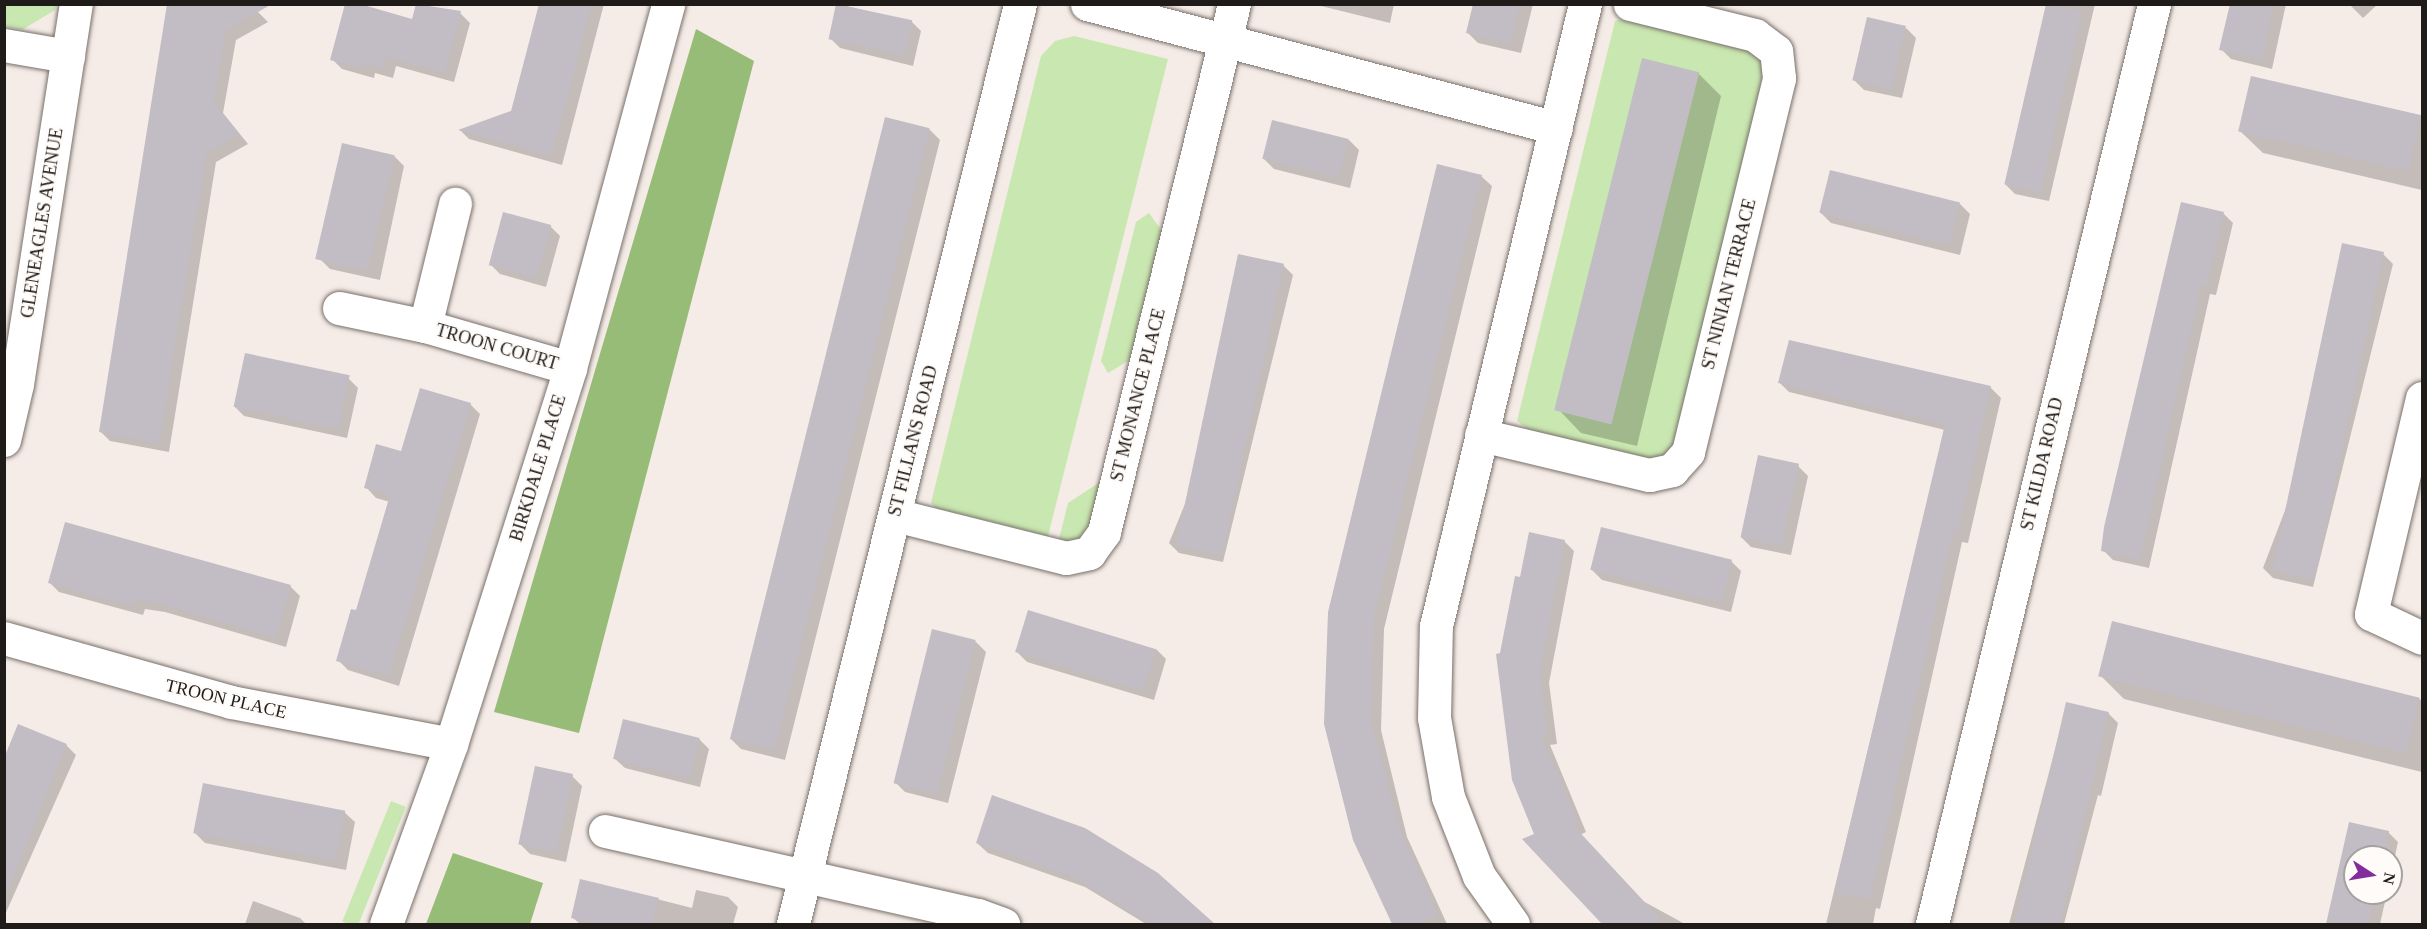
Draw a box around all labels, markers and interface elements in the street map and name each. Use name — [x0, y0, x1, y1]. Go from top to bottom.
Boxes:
street label: GLENEAGLES AVENUE — [16, 126, 68, 320]
street label: ST NINIAN TERRACE — [1697, 196, 1761, 372]
street label: ST MONANCE PLACE — [1106, 306, 1170, 484]
street label: TROON COURT — [433, 319, 561, 375]
street label: ST FILLANS ROAD — [884, 363, 942, 519]
street label: BIRKDALE PLACE — [505, 392, 571, 544]
street label: ST KILDA ROAD — [2016, 395, 2068, 533]
street label: TROON PLACE — [163, 675, 289, 723]
north arrow — [2343, 845, 2403, 905]
text: N — [2380, 871, 2399, 886]

